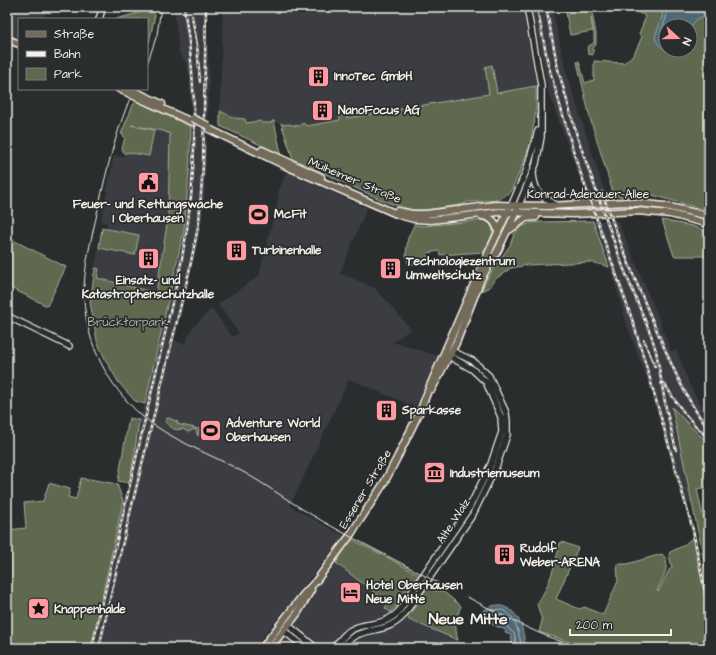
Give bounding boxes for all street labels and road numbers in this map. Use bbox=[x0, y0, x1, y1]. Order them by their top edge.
street label: Mülheimer Straße bbox=[306, 153, 404, 208]
street label: Konrad-Adenauer-Allee bbox=[527, 186, 650, 203]
street label: Essener Straße bbox=[335, 446, 396, 532]
street label: Alte Walz bbox=[432, 495, 474, 547]

